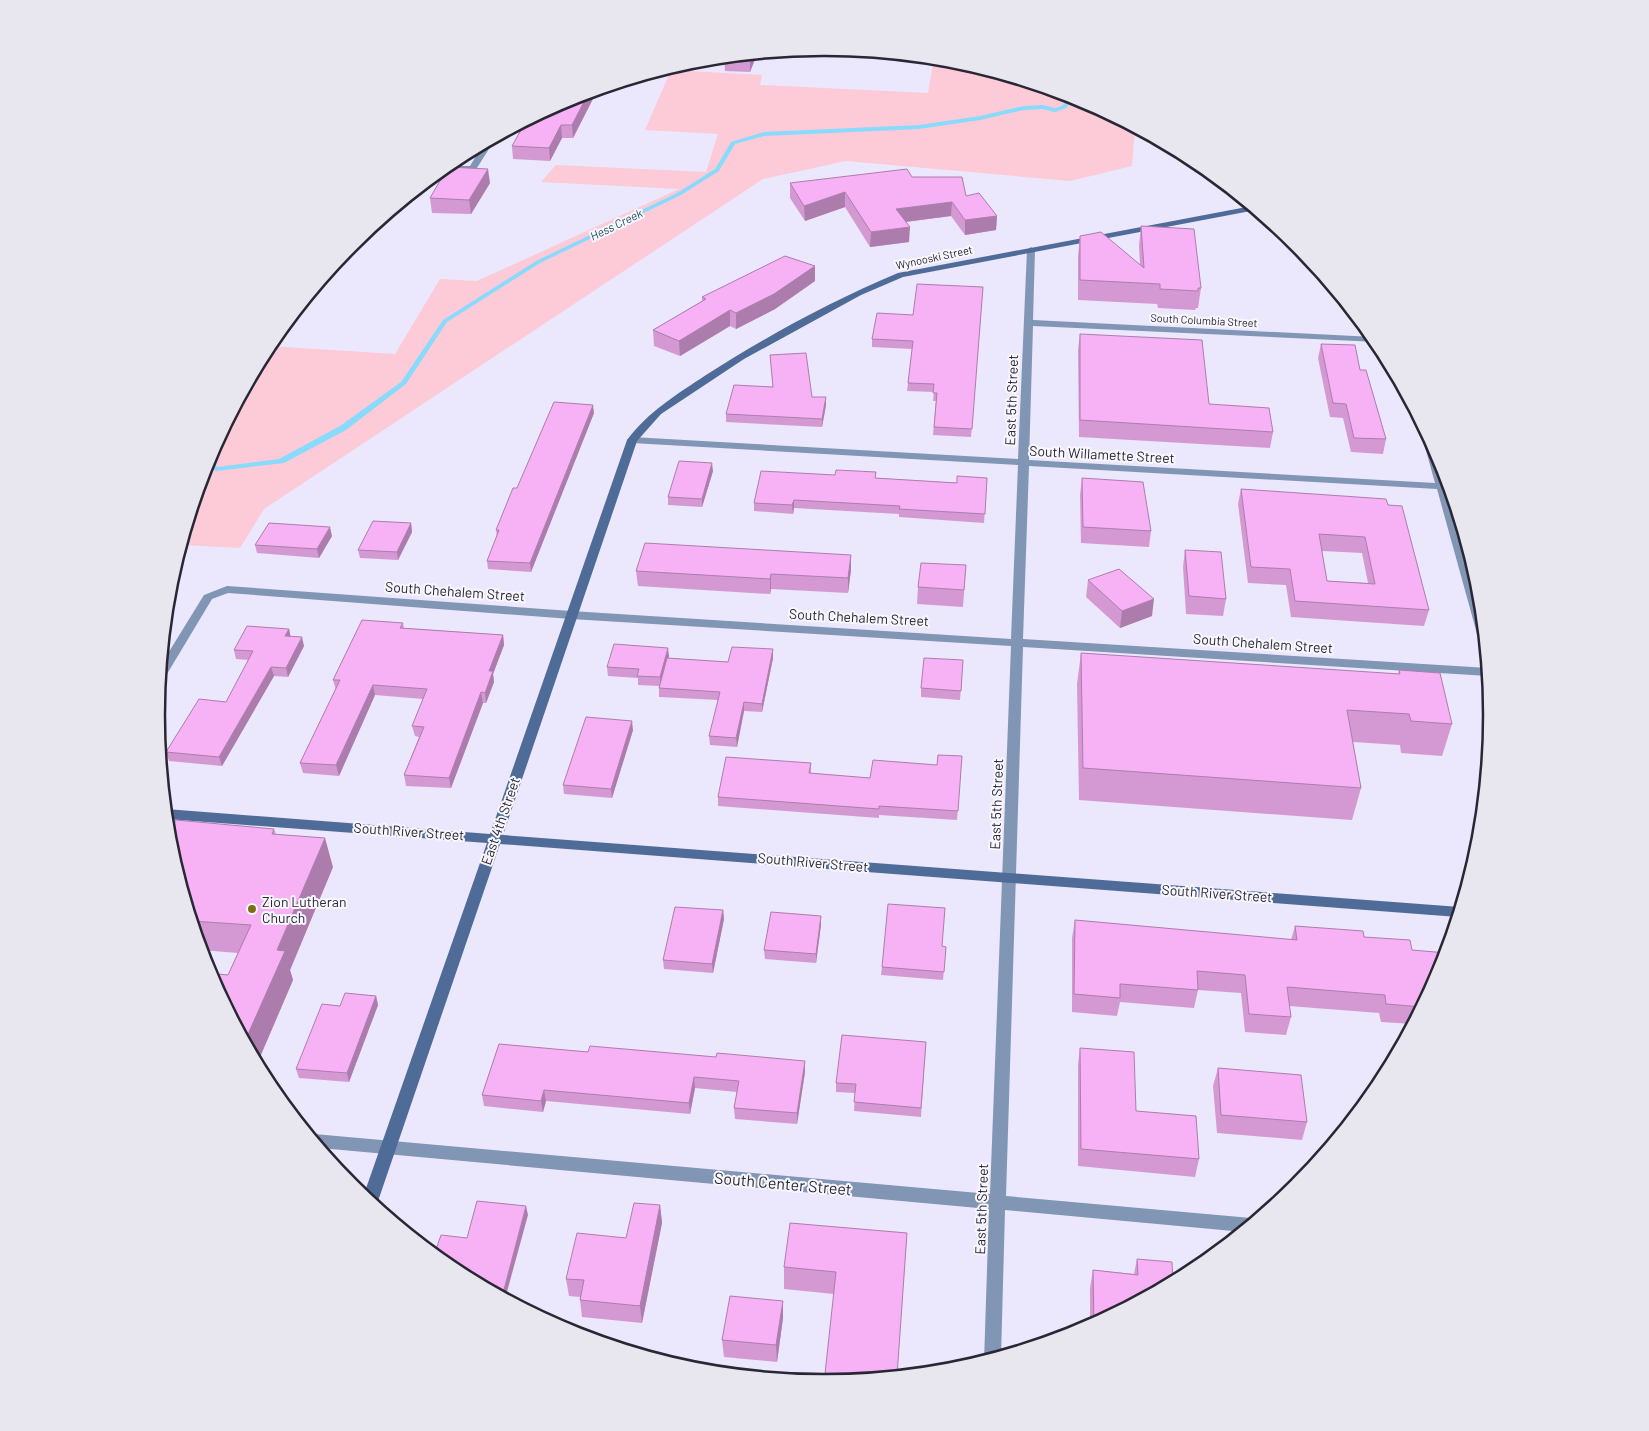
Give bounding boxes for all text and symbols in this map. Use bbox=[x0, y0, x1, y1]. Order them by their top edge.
water label: Hess Creek bbox=[588, 205, 645, 243]
street label: Wynooski Street bbox=[894, 243, 974, 271]
street label: South Columbia Street bbox=[1150, 311, 1258, 329]
street label: East 5th Street bbox=[1001, 354, 1021, 446]
street label: South Willamette Street bbox=[1029, 442, 1175, 466]
street label: South Chehalem Street bbox=[385, 578, 525, 604]
street label: South Chehalem Street bbox=[789, 605, 929, 629]
street label: South Chehalem Street bbox=[1193, 630, 1333, 656]
street label: East 5th Street bbox=[986, 758, 1006, 850]
street label: East 4th Street bbox=[477, 775, 523, 867]
street label: South River Street bbox=[353, 819, 465, 843]
street label: South River Street bbox=[757, 849, 869, 875]
street label: South River Street bbox=[1161, 881, 1273, 905]
place label: Zion Lutheran Church bbox=[262, 893, 346, 926]
marker: Zion Lutheran Church bbox=[246, 903, 258, 915]
street label: East 5th Street bbox=[971, 1163, 991, 1255]
street label: South Center Street bbox=[713, 1168, 853, 1198]

